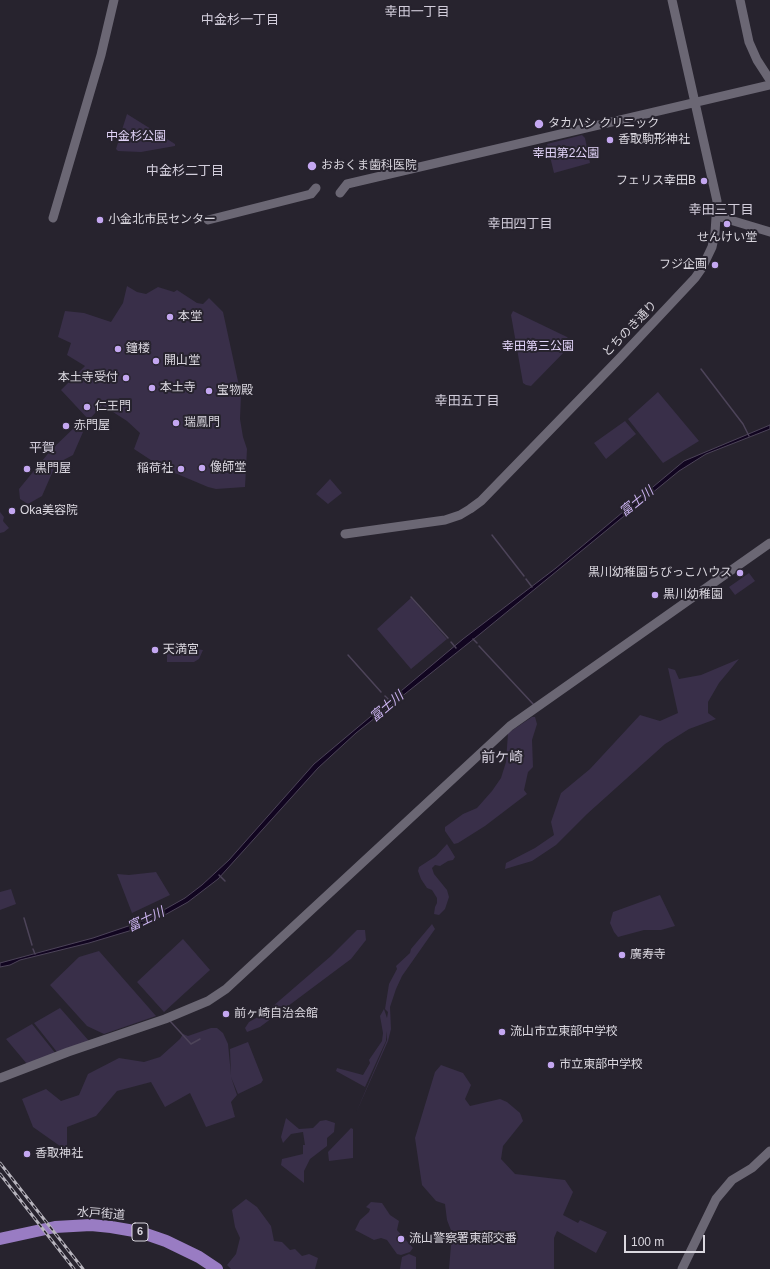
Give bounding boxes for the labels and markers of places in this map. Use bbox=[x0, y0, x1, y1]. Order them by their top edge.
place label: タカハシ クリニック bbox=[548, 117, 659, 131]
marker: タカハシ クリニック bbox=[533, 118, 545, 130]
place label: 香取駒形神社 bbox=[618, 133, 690, 147]
marker: 香取駒形神社 bbox=[605, 135, 615, 145]
place label: おおくま歯科医院 bbox=[321, 159, 417, 173]
marker: おおくま歯科医院 bbox=[306, 160, 318, 172]
place label: フェリス幸田B bbox=[616, 174, 696, 188]
marker: フェリス幸田B bbox=[699, 176, 709, 186]
place label: 小金北市民センター bbox=[108, 213, 216, 227]
marker: 小金北市民センター bbox=[95, 215, 105, 225]
marker: せんけい堂 bbox=[722, 219, 732, 229]
place label: せんけい堂 bbox=[697, 231, 757, 245]
place label: フジ企画 bbox=[659, 258, 707, 272]
marker: フジ企画 bbox=[710, 260, 720, 270]
place label: 本堂 bbox=[178, 310, 202, 324]
marker: 本堂 bbox=[165, 312, 175, 322]
place label: 鐘楼 bbox=[126, 342, 150, 356]
marker: 鐘楼 bbox=[113, 344, 123, 354]
place label: 開山堂 bbox=[164, 354, 200, 368]
marker: 開山堂 bbox=[151, 356, 161, 366]
place label: 本土寺受付 bbox=[58, 371, 118, 385]
marker: 本土寺受付 bbox=[121, 373, 131, 383]
place label: 本土寺 bbox=[160, 381, 196, 395]
marker: 本土寺 bbox=[147, 383, 157, 393]
place label: 宝物殿 bbox=[217, 384, 253, 398]
marker: 宝物殿 bbox=[204, 386, 214, 396]
place label: 仁王門 bbox=[95, 400, 131, 414]
marker: 仁王門 bbox=[82, 402, 92, 412]
place label: 瑞鳳門 bbox=[184, 416, 220, 430]
marker: 瑞鳳門 bbox=[171, 418, 181, 428]
place label: 赤門屋 bbox=[74, 419, 110, 433]
marker: 赤門屋 bbox=[61, 421, 71, 431]
place label: 像師堂 bbox=[210, 461, 246, 475]
place label: 黒門屋 bbox=[35, 462, 71, 476]
place label: 稲荷社 bbox=[137, 462, 173, 476]
marker: 像師堂 bbox=[197, 463, 207, 473]
marker: 黒門屋 bbox=[22, 464, 32, 474]
marker: 稲荷社 bbox=[176, 464, 186, 474]
place label: Oka美容院 bbox=[20, 504, 78, 518]
marker: Oka美容院 bbox=[7, 506, 17, 516]
place label: 黒川幼稚園ちびっこハウス bbox=[588, 566, 732, 580]
marker: 黒川幼稚園ちびっこハウス bbox=[735, 568, 745, 578]
place label: 黒川幼稚園 bbox=[663, 588, 723, 602]
marker: 黒川幼稚園 bbox=[650, 590, 660, 600]
place label: 天満宮 bbox=[163, 643, 199, 657]
marker: 天満宮 bbox=[150, 645, 160, 655]
place label: 廣寿寺 bbox=[630, 948, 666, 962]
marker: 廣寿寺 bbox=[617, 950, 627, 960]
place label: 前ヶ崎自治会館 bbox=[234, 1007, 318, 1021]
marker: 前ヶ崎自治会館 bbox=[221, 1009, 231, 1019]
place label: 流山市立東部中学校 bbox=[510, 1025, 618, 1039]
marker: 流山市立東部中学校 bbox=[497, 1027, 507, 1037]
place label: 市立東部中学校 bbox=[559, 1058, 643, 1072]
marker: 市立東部中学校 bbox=[546, 1060, 556, 1070]
place label: 香取神社 bbox=[35, 1147, 83, 1161]
marker: 香取神社 bbox=[22, 1149, 32, 1159]
place label: 流山警察署東部交番 bbox=[409, 1232, 517, 1246]
marker: 流山警察署東部交番 bbox=[396, 1234, 406, 1244]

